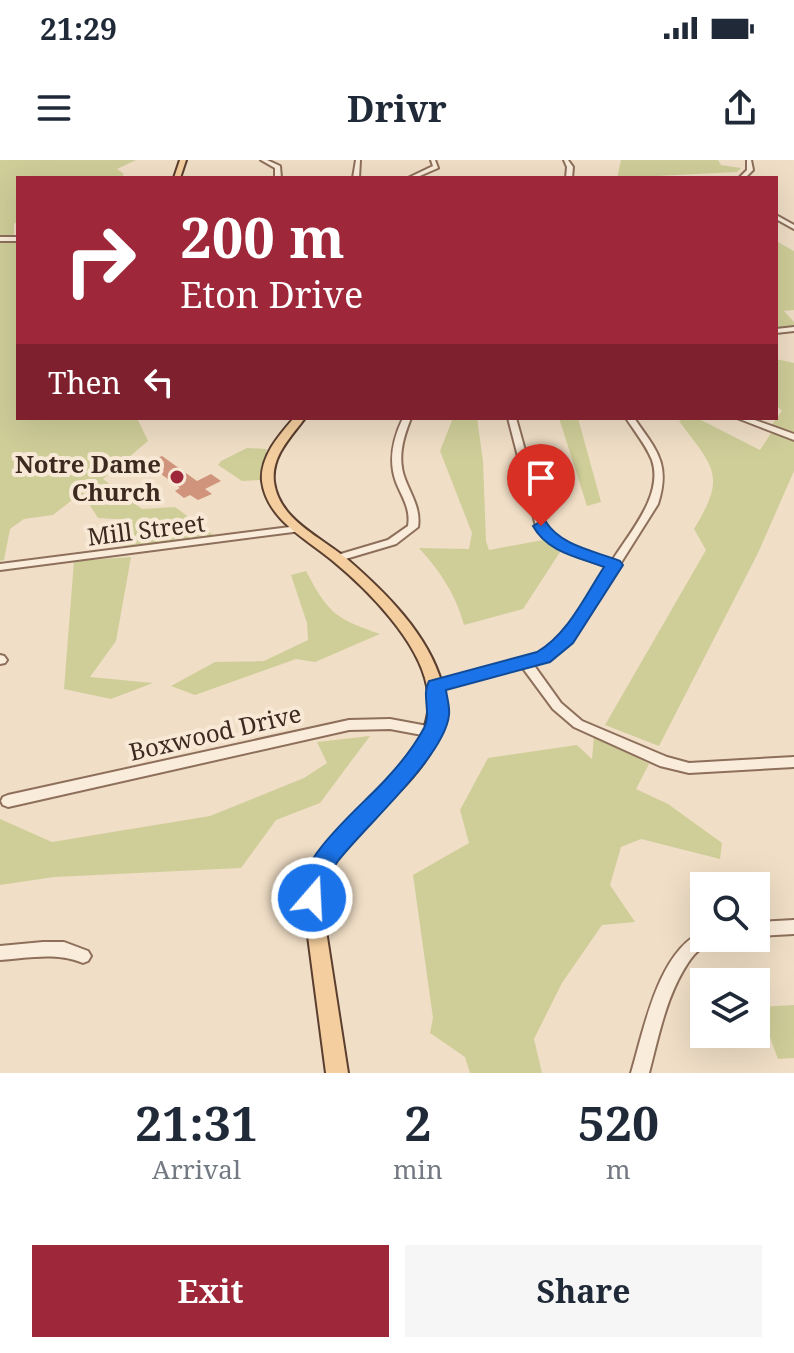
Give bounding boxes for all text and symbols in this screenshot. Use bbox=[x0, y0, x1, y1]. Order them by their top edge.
text: 21:29 bbox=[40, 8, 117, 49]
text: Drivr bbox=[347, 84, 447, 133]
icon: menu bbox=[32, 86, 76, 130]
icon: share bbox=[718, 86, 762, 130]
text: 200 m bbox=[180, 198, 345, 274]
icon: right bbox=[48, 208, 152, 312]
text: Eton Drive bbox=[180, 270, 363, 319]
icon: left bbox=[137, 360, 181, 404]
text: Then bbox=[48, 362, 121, 403]
pin bbox=[507, 444, 575, 526]
place label: Notre Dame Church bbox=[15, 447, 161, 508]
icon: arrive bbox=[519, 456, 563, 500]
marker: Notre Dame Church bbox=[168, 468, 186, 486]
street label: Mill Street bbox=[85, 505, 207, 553]
street label: Boxwood Drive bbox=[126, 696, 304, 768]
position arrow bbox=[270, 856, 354, 940]
map controls bbox=[690, 872, 770, 1048]
button: search bbox=[690, 872, 770, 952]
button: layers bbox=[690, 968, 770, 1048]
text: 21:31 bbox=[135, 1090, 258, 1155]
text: 2 bbox=[404, 1090, 431, 1155]
text: 520 bbox=[578, 1090, 659, 1155]
text: Arrival bbox=[152, 1151, 241, 1187]
text: min bbox=[393, 1151, 443, 1187]
text: m bbox=[606, 1151, 631, 1187]
button: Exit bbox=[32, 1245, 389, 1337]
button: Share bbox=[405, 1245, 762, 1337]

